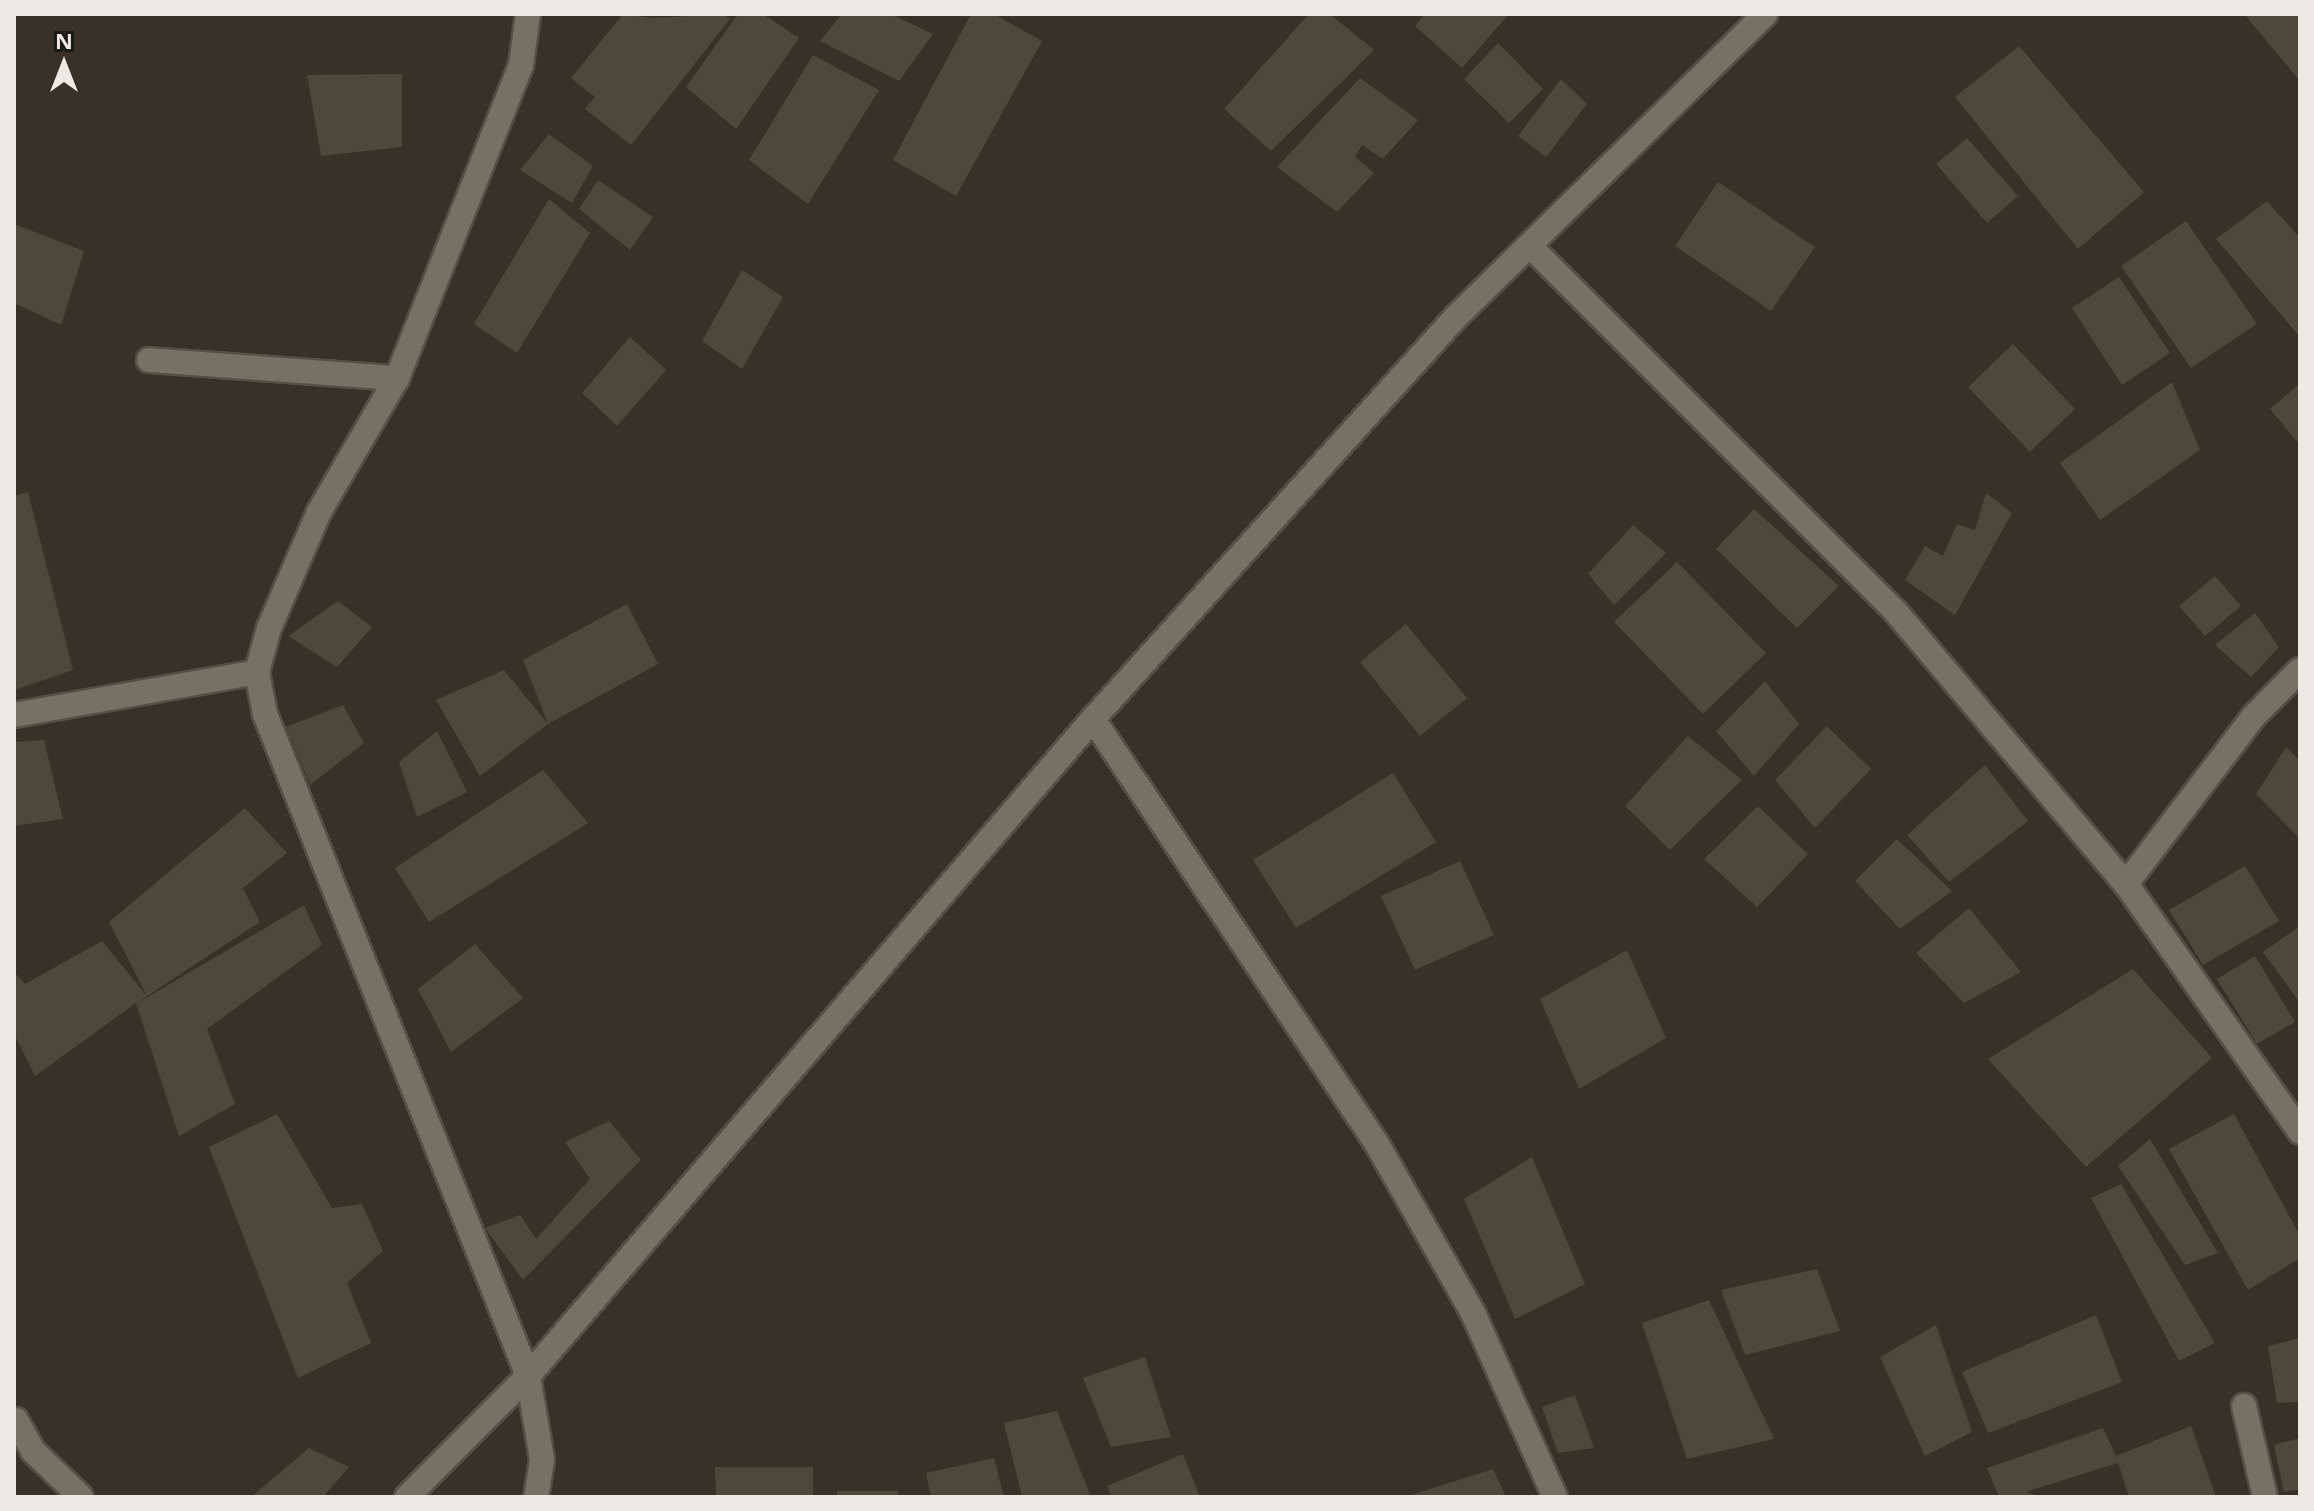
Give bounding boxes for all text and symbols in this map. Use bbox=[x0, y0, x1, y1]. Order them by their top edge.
north arrow bbox=[24, 24, 104, 104]
text: N bbox=[55, 25, 73, 55]

